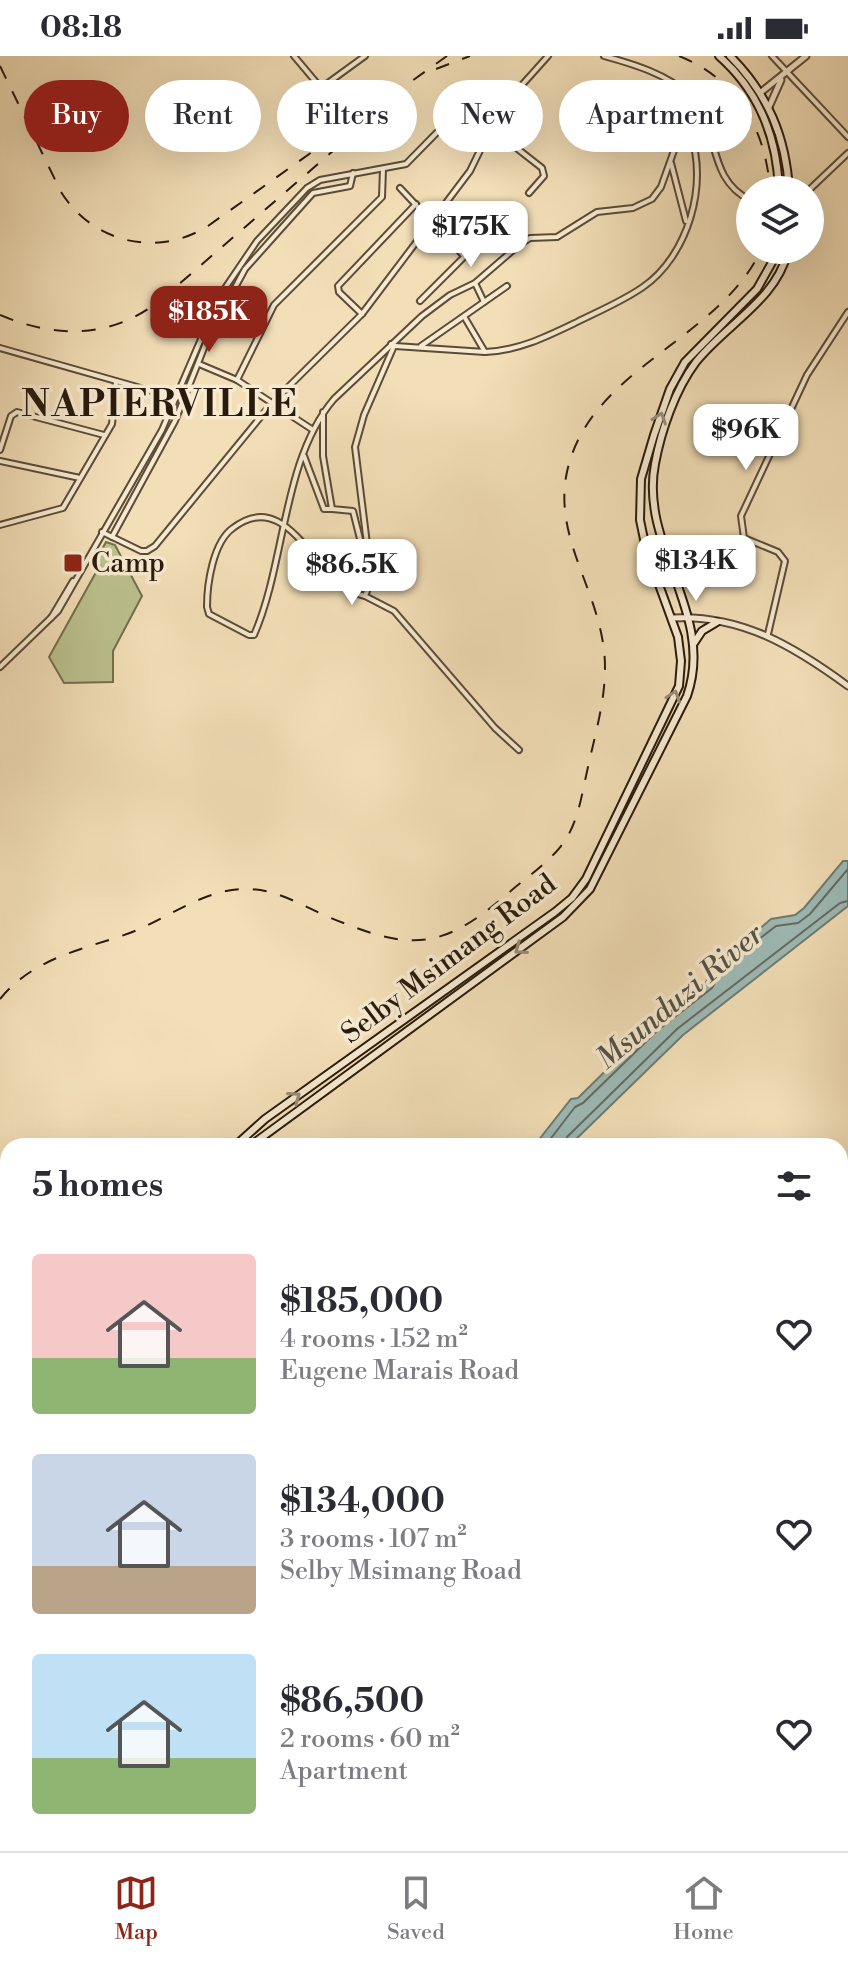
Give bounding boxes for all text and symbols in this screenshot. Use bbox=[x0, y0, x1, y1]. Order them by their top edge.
text: 08:18 bbox=[40, 9, 122, 47]
chip: Buy bbox=[24, 80, 129, 152]
chip: Rent bbox=[145, 80, 261, 152]
chip: Filters bbox=[277, 80, 417, 152]
chip: New bbox=[433, 80, 543, 152]
chip: Apartment bbox=[559, 80, 752, 152]
map controls bbox=[736, 176, 824, 264]
button: layers bbox=[736, 176, 824, 264]
pin: $175K bbox=[415, 201, 527, 269]
text: $175K bbox=[432, 211, 510, 243]
pin: $185K bbox=[153, 286, 265, 354]
text: $185K bbox=[168, 296, 250, 328]
district label: NAPIERVILLE bbox=[21, 383, 299, 428]
pin: $96K bbox=[699, 404, 793, 472]
one-way arrow bbox=[650, 412, 666, 426]
text: $96K bbox=[711, 414, 781, 446]
pin: $134K bbox=[640, 535, 752, 603]
pin: $86.5K bbox=[287, 539, 417, 607]
text: $134K bbox=[655, 545, 737, 577]
place label: Camp bbox=[91, 546, 165, 581]
text: $86.5K bbox=[306, 549, 398, 581]
marker: Camp bbox=[62, 552, 84, 574]
one-way arrow bbox=[665, 690, 681, 704]
street label: Selby Msimang Road bbox=[335, 867, 564, 1051]
water label: Msunduzi River bbox=[588, 915, 773, 1078]
one-way arrow bbox=[515, 939, 529, 954]
one-way arrow bbox=[287, 1092, 301, 1107]
icon: filters bbox=[772, 1164, 816, 1208]
text: 5 homes bbox=[32, 1165, 163, 1207]
text: $185,000 bbox=[280, 1281, 443, 1323]
icon: home bbox=[96, 1286, 192, 1382]
icon: heart bbox=[772, 1312, 816, 1356]
text: 4 rooms · 152 m² bbox=[280, 1323, 468, 1355]
text: Eugene Marais Road bbox=[280, 1355, 519, 1387]
text: $134,000 bbox=[280, 1481, 445, 1523]
icon: home bbox=[96, 1486, 192, 1582]
icon: heart bbox=[772, 1512, 816, 1556]
text: 3 rooms · 107 m² bbox=[280, 1523, 467, 1555]
text: Selby Msimang Road bbox=[280, 1555, 522, 1587]
text: $86,500 bbox=[280, 1681, 424, 1723]
icon: home bbox=[96, 1686, 192, 1782]
icon: heart bbox=[772, 1712, 816, 1756]
text: 2 rooms · 60 m² bbox=[280, 1723, 460, 1755]
text: Apartment bbox=[280, 1755, 408, 1787]
tab: Map bbox=[114, 1871, 158, 1946]
tab: Saved bbox=[387, 1871, 445, 1946]
tab: Home bbox=[673, 1871, 734, 1946]

